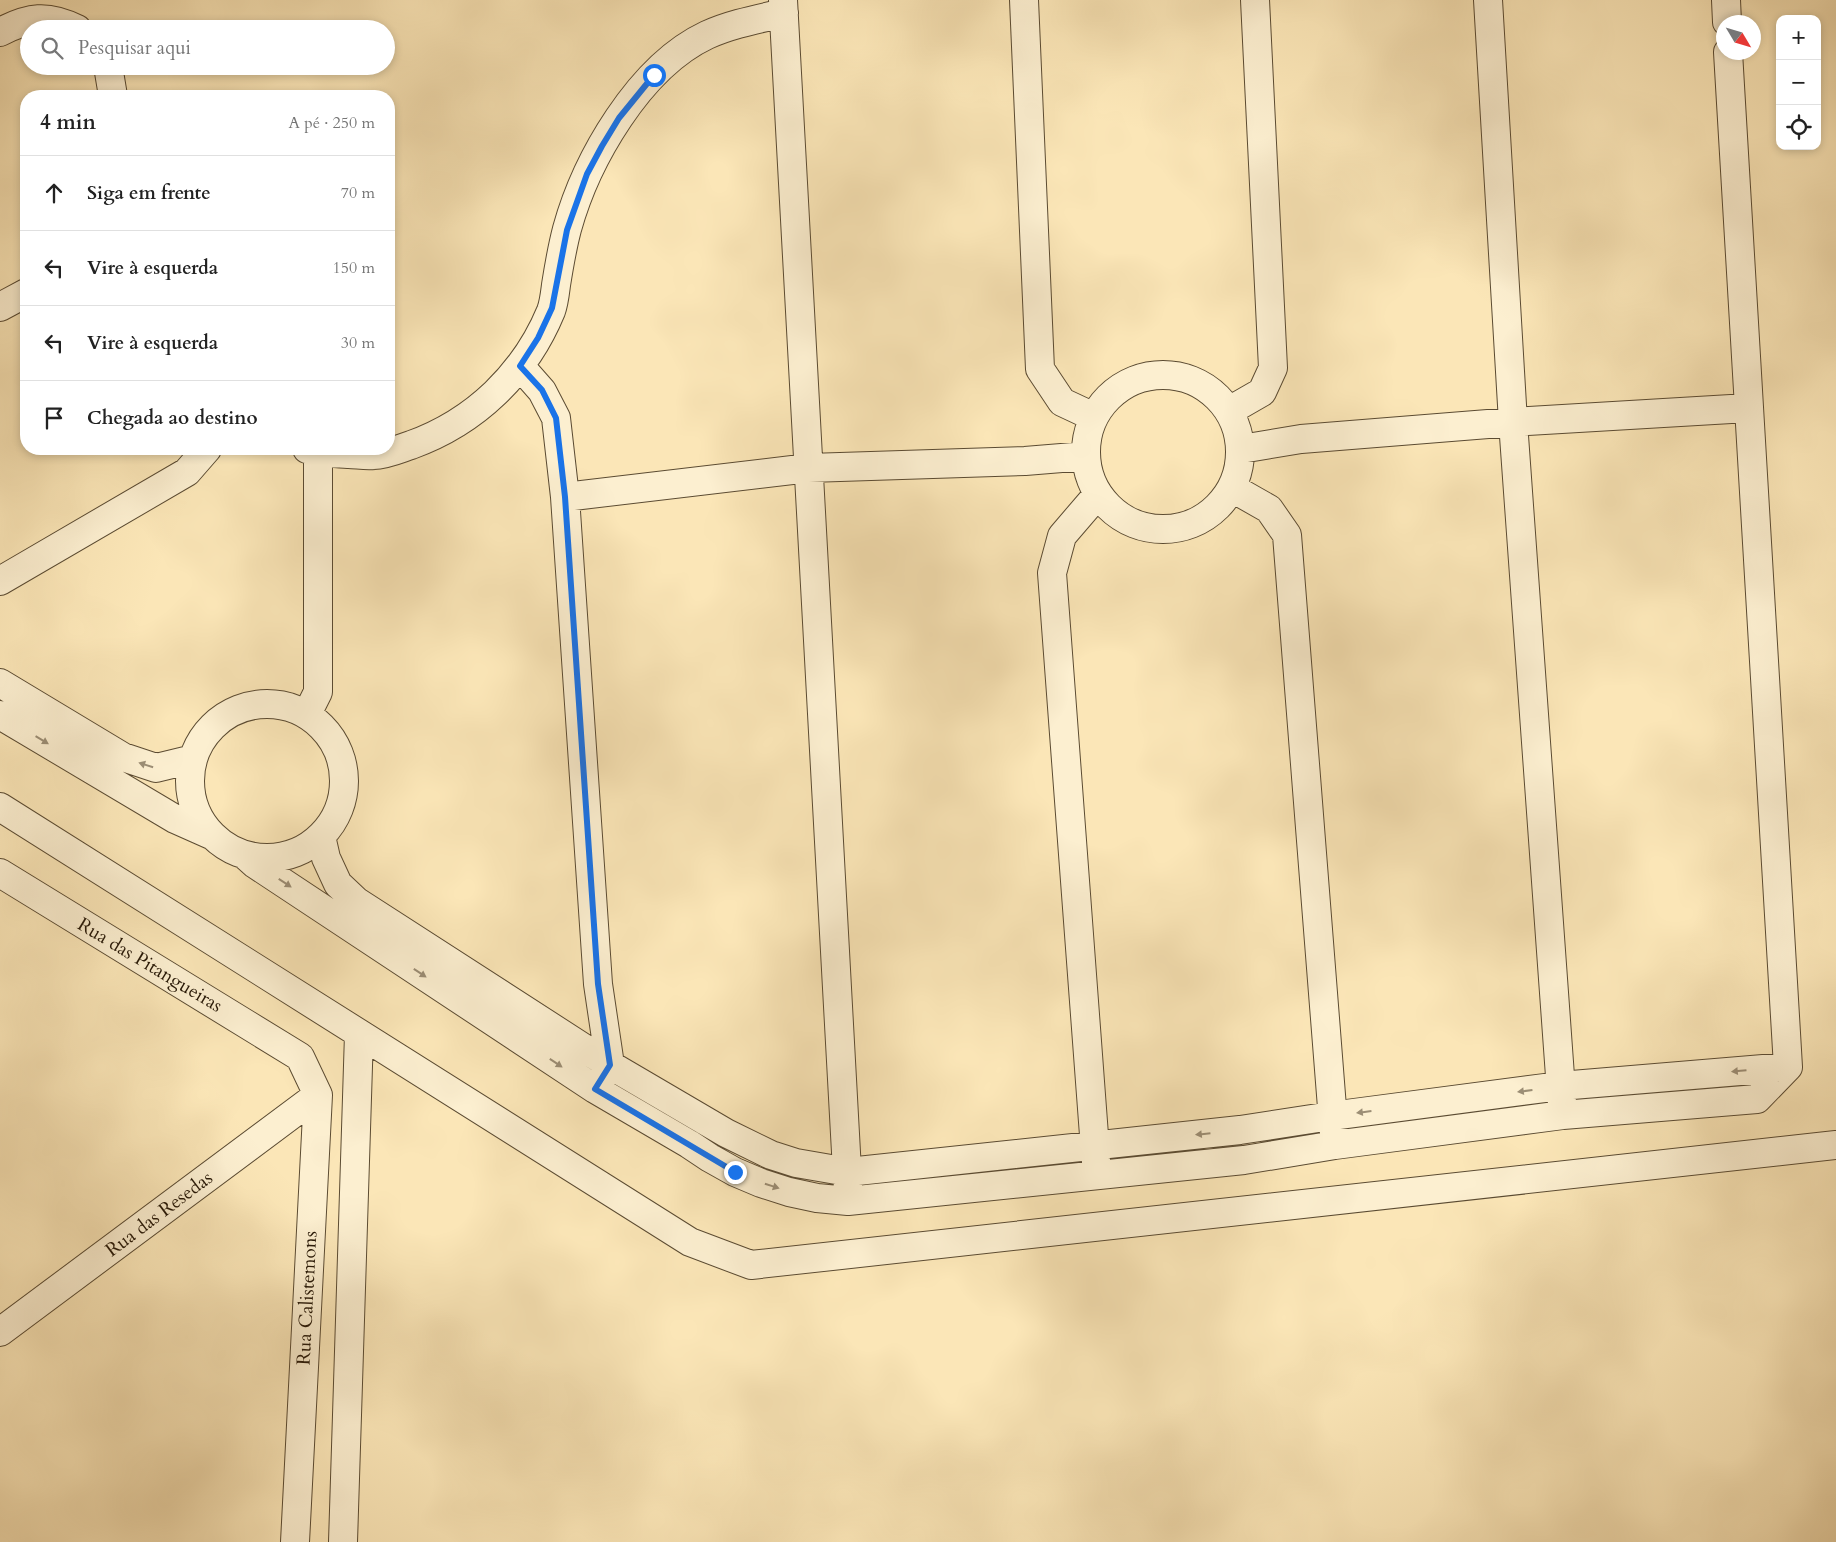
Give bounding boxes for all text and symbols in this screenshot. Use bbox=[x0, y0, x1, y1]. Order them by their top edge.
north arrow bbox=[1716, 15, 1761, 60]
map controls bbox=[1776, 15, 1821, 150]
button: + bbox=[1776, 15, 1821, 60]
search box bbox=[20, 20, 395, 75]
icon: search bbox=[38, 34, 66, 62]
text: Pesquisar aqui bbox=[78, 35, 191, 61]
button: − bbox=[1776, 60, 1821, 105]
route start bbox=[643, 64, 666, 87]
button: locate bbox=[1776, 105, 1821, 150]
text: 4 min bbox=[40, 108, 96, 137]
text: A pé · 250 m bbox=[288, 112, 375, 134]
icon: ahead bbox=[40, 179, 68, 207]
text: Siga em frente bbox=[87, 180, 211, 206]
text: 70 m bbox=[341, 182, 375, 204]
icon: left bbox=[40, 254, 68, 282]
text: Vire à esquerda bbox=[87, 255, 218, 281]
text: 150 m bbox=[333, 257, 375, 279]
icon: left bbox=[40, 329, 68, 357]
text: Vire à esquerda bbox=[87, 330, 218, 356]
text: 30 m bbox=[341, 332, 375, 354]
icon: arrive bbox=[40, 404, 68, 432]
text: Chegada ao destino bbox=[87, 405, 258, 431]
one-way arrow bbox=[35, 735, 48, 744]
one-way arrow bbox=[138, 761, 153, 769]
one-way arrow bbox=[278, 879, 292, 888]
street label: Rua das Pitangueiras bbox=[73, 911, 227, 1019]
one-way arrow bbox=[414, 968, 427, 978]
one-way arrow bbox=[549, 1058, 562, 1068]
one-way arrow bbox=[1731, 1068, 1747, 1076]
one-way arrow bbox=[1517, 1087, 1533, 1095]
one-way arrow bbox=[1356, 1108, 1372, 1116]
one-way arrow bbox=[1195, 1130, 1211, 1138]
route end bbox=[724, 1161, 747, 1184]
street label: Rua das Resedas bbox=[100, 1165, 218, 1263]
one-way arrow bbox=[765, 1183, 780, 1191]
street label: Rua Calistemons bbox=[291, 1230, 323, 1366]

